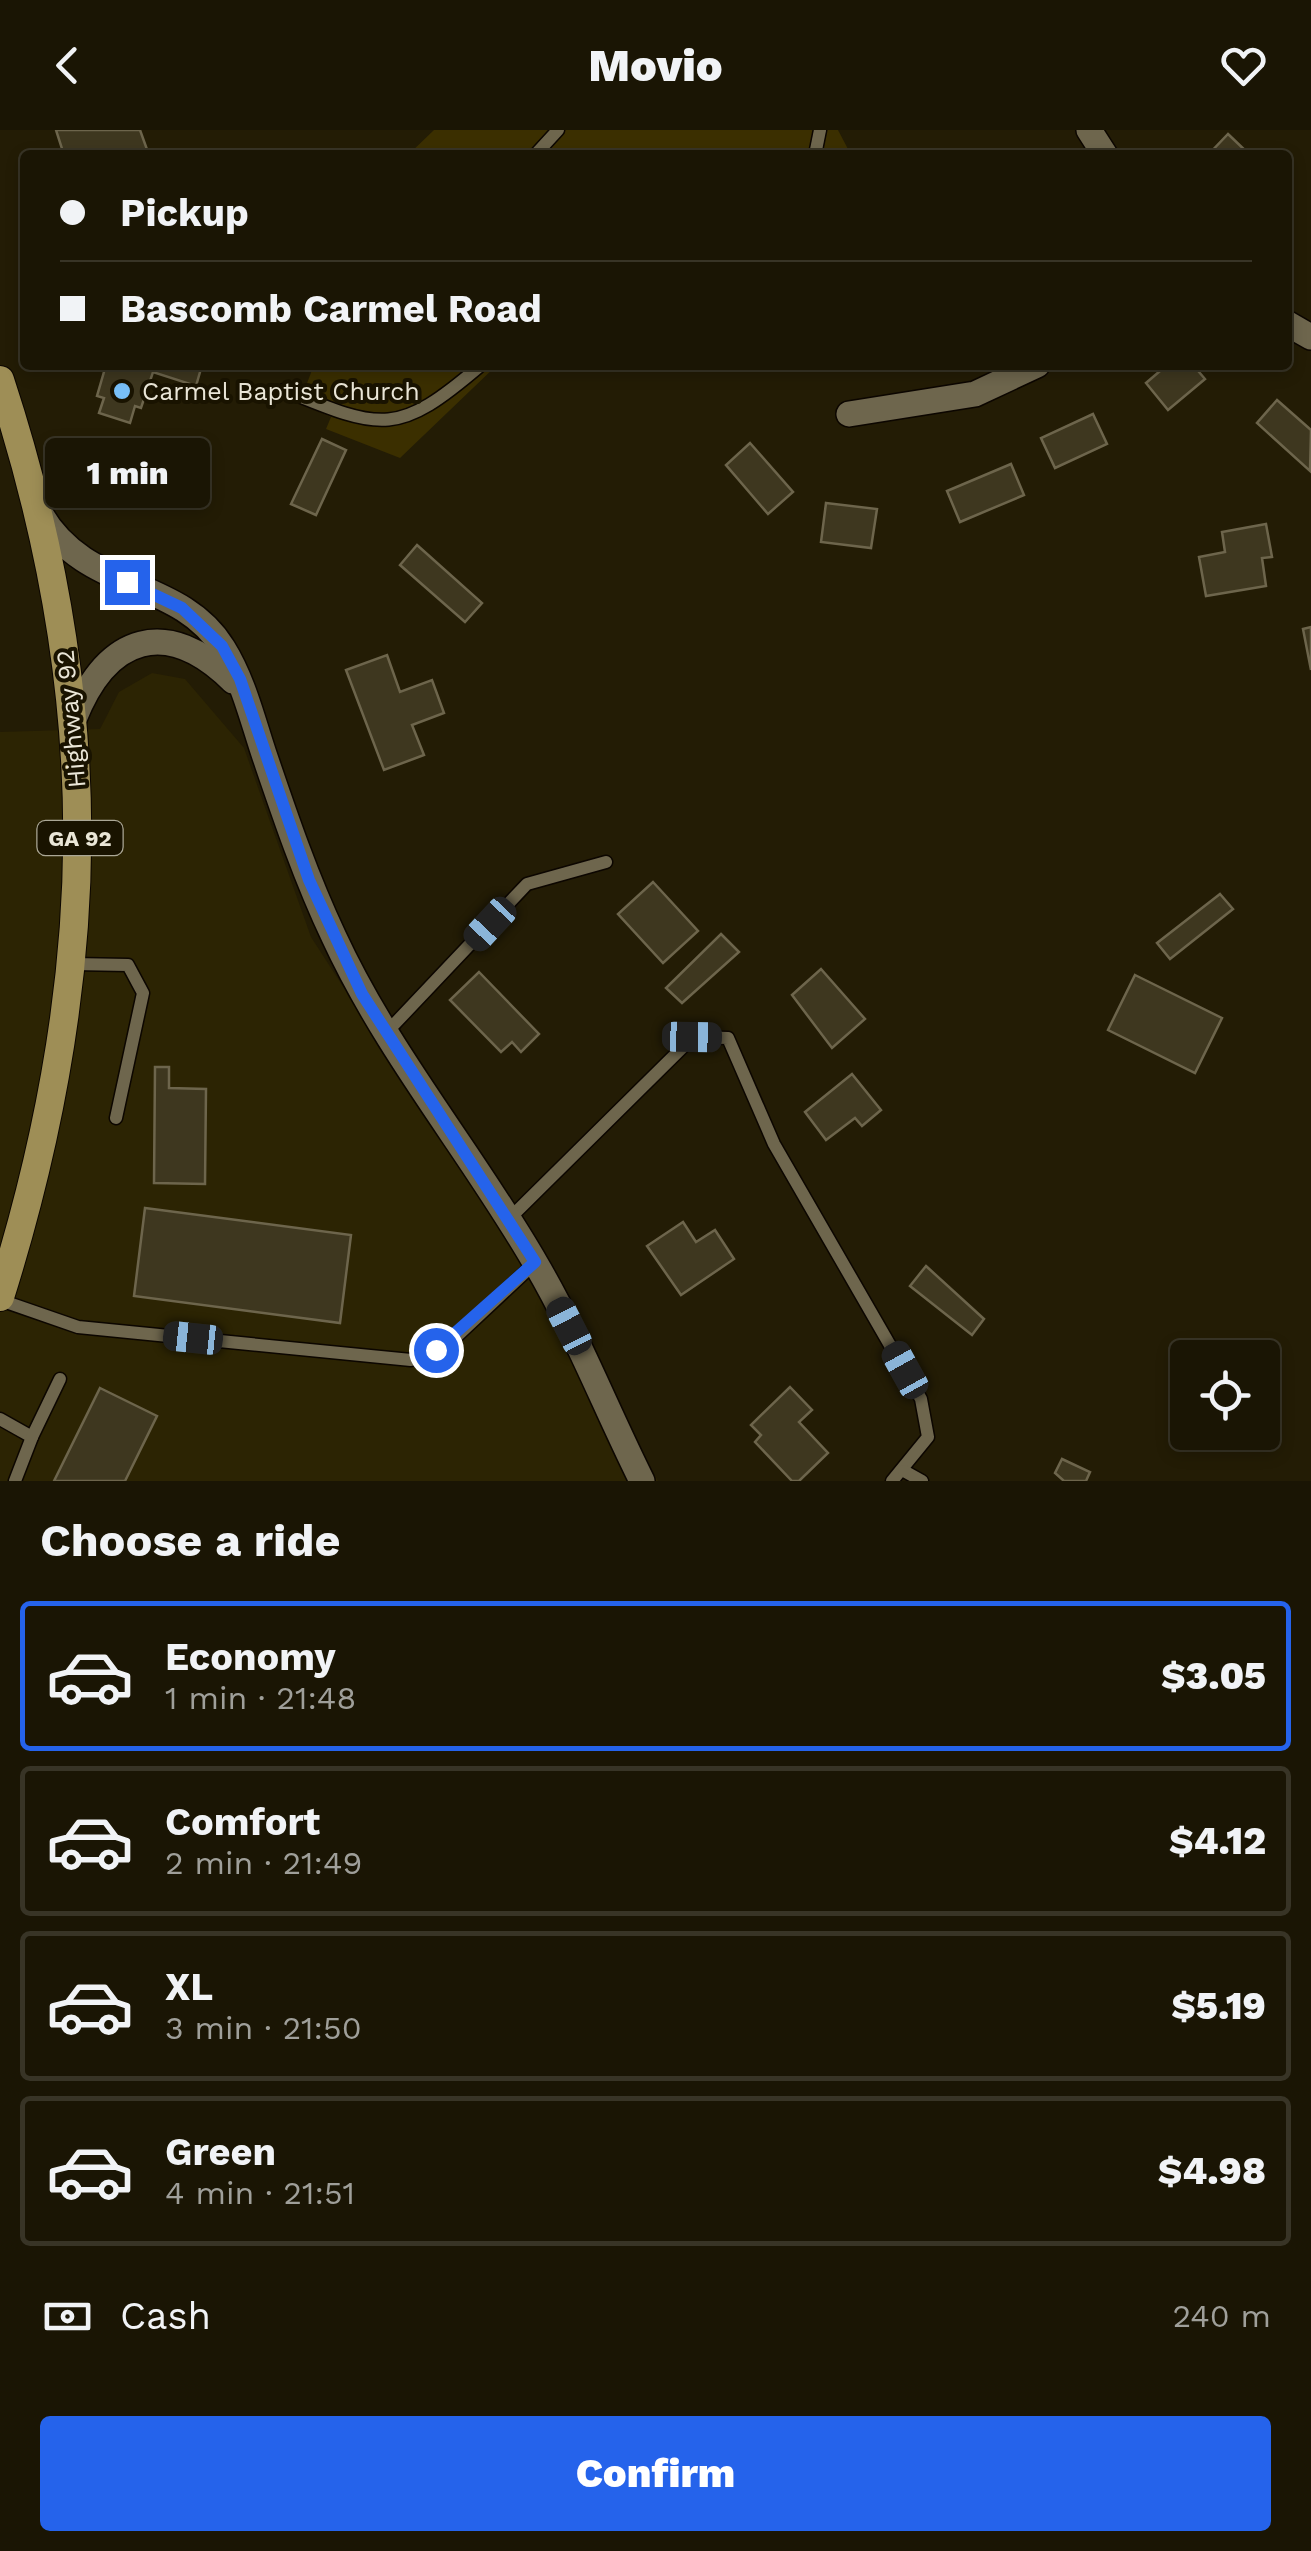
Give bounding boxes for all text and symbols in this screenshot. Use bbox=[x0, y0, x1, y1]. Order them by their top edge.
icon: back bbox=[40, 38, 95, 93]
icon: heart bbox=[1216, 38, 1271, 93]
text: Movio bbox=[588, 39, 723, 92]
text: Pickup bbox=[120, 191, 249, 235]
text: Bascomb Carmel Road bbox=[120, 287, 542, 331]
place label: Carmel Baptist Church bbox=[142, 377, 420, 406]
marker: Carmel Baptist Church bbox=[111, 380, 133, 402]
callout: 1 min bbox=[44, 437, 210, 507]
text: 1 min bbox=[86, 454, 169, 492]
route end bbox=[105, 560, 150, 605]
street label: Highway 92 bbox=[51, 649, 91, 789]
road number: GA 92 bbox=[38, 821, 122, 855]
car bbox=[459, 892, 521, 956]
car bbox=[662, 1021, 722, 1053]
car bbox=[542, 1292, 596, 1360]
car bbox=[162, 1320, 224, 1356]
route start bbox=[414, 1328, 459, 1373]
car bbox=[877, 1336, 933, 1404]
map controls bbox=[1170, 1340, 1280, 1450]
button: locate bbox=[1170, 1340, 1280, 1450]
text: Choose a ride bbox=[40, 1514, 340, 1567]
icon: car bbox=[45, 1631, 135, 1721]
text: Economy bbox=[165, 1635, 336, 1679]
text: $3.05 bbox=[1161, 1654, 1266, 1698]
text: 1 min · 21:48 bbox=[165, 1679, 356, 1717]
icon: car bbox=[45, 1796, 135, 1886]
text: Comfort bbox=[165, 1800, 320, 1844]
text: $4.12 bbox=[1169, 1819, 1266, 1863]
text: 2 min · 21:49 bbox=[165, 1844, 362, 1882]
icon: car bbox=[45, 1961, 135, 2051]
text: XL bbox=[165, 1965, 213, 2009]
text: $5.19 bbox=[1171, 1984, 1266, 2028]
text: 3 min · 21:50 bbox=[165, 2009, 362, 2047]
icon: car bbox=[45, 2126, 135, 2216]
text: Green bbox=[165, 2130, 276, 2174]
text: $4.98 bbox=[1158, 2149, 1266, 2193]
text: 4 min · 21:51 bbox=[165, 2174, 355, 2212]
icon: cash bbox=[40, 2289, 95, 2344]
text: Cash bbox=[120, 2294, 211, 2338]
text: 240 m bbox=[1172, 2297, 1271, 2335]
button: Confirm bbox=[40, 2416, 1271, 2531]

